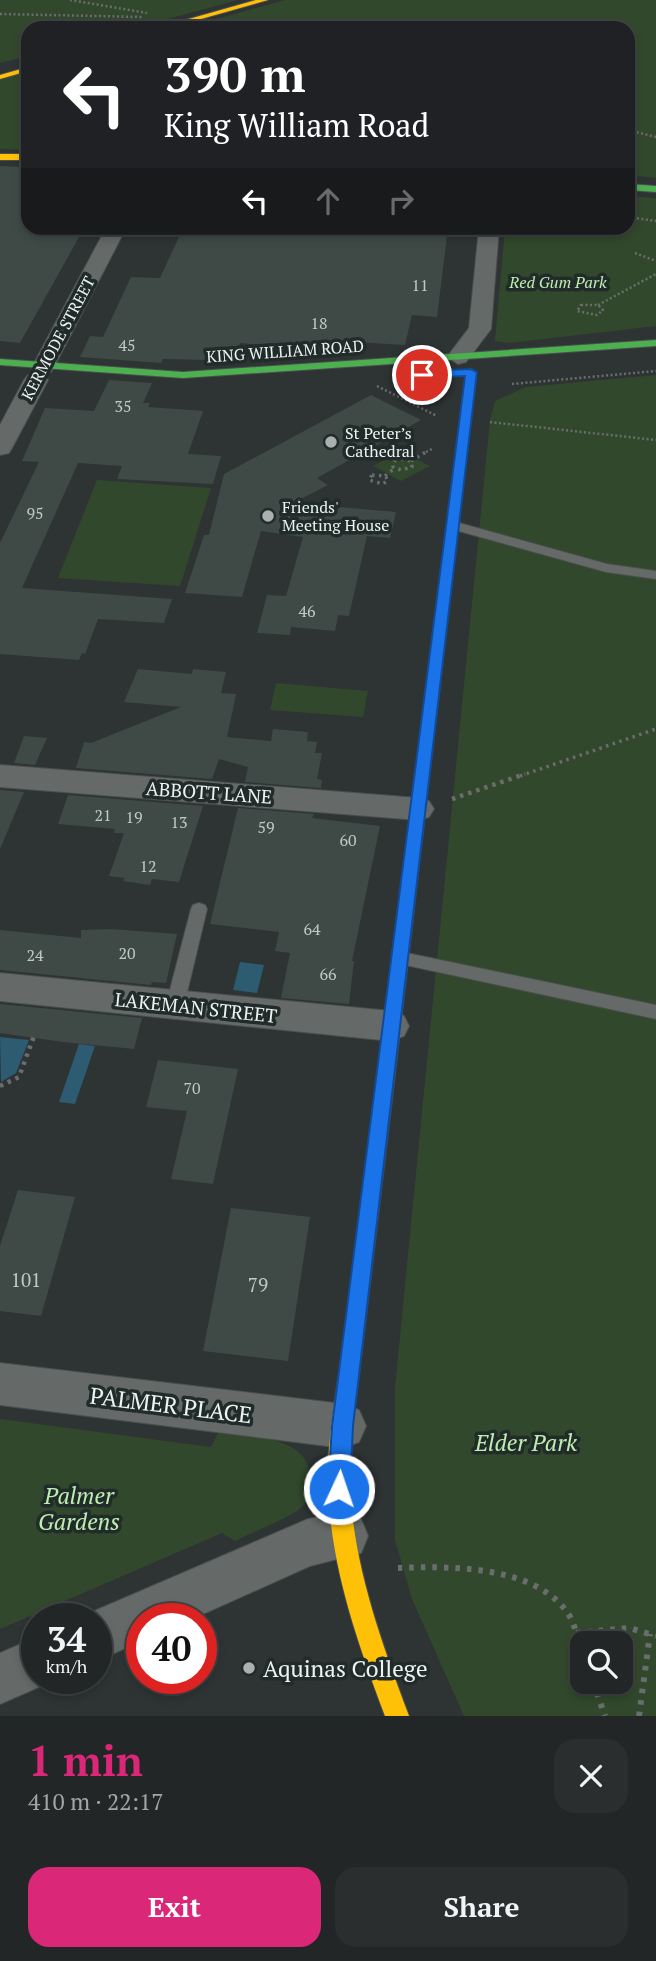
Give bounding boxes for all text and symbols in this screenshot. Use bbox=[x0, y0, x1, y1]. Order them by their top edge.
text: 390 m bbox=[164, 41, 306, 106]
icon: left bbox=[49, 49, 140, 140]
text: King William Road bbox=[164, 104, 429, 146]
icon: left bbox=[236, 182, 274, 220]
icon: ahead bbox=[309, 182, 347, 220]
icon: right bbox=[382, 182, 420, 220]
park label: Red Gum Park bbox=[508, 271, 607, 293]
street label: KERMODE STREET bbox=[16, 272, 100, 404]
house number: 11 bbox=[411, 274, 429, 296]
house number: 18 bbox=[310, 312, 328, 334]
house number: 45 bbox=[118, 334, 136, 356]
street label: KING WILLIAM ROAD bbox=[205, 335, 365, 367]
pin bbox=[392, 345, 452, 405]
icon: arrive bbox=[403, 356, 441, 394]
house number: 35 bbox=[114, 395, 132, 417]
place label: St Peter’s Cathedral bbox=[345, 422, 415, 462]
marker: St Peter’s Cathedral bbox=[323, 434, 339, 450]
place label: Friends' Meeting House bbox=[282, 496, 389, 536]
house number: 95 bbox=[26, 502, 44, 524]
marker: Friends' Meeting House bbox=[260, 508, 276, 524]
house number: 46 bbox=[298, 600, 316, 622]
street label: ABBOTT LANE bbox=[145, 775, 273, 809]
house number: 21 bbox=[94, 804, 112, 826]
house number: 19 bbox=[125, 806, 143, 828]
house number: 13 bbox=[170, 811, 188, 833]
house number: 59 bbox=[257, 816, 275, 838]
house number: 60 bbox=[339, 829, 357, 851]
house number: 12 bbox=[139, 855, 157, 877]
house number: 64 bbox=[303, 918, 321, 940]
house number: 20 bbox=[118, 942, 136, 964]
house number: 24 bbox=[26, 944, 44, 966]
house number: 66 bbox=[319, 963, 337, 985]
street label: LAKEMAN STREET bbox=[114, 986, 278, 1028]
house number: 70 bbox=[183, 1077, 201, 1099]
house number: 101 bbox=[11, 1267, 41, 1292]
house number: 79 bbox=[248, 1272, 268, 1297]
street label: PALMER PLACE bbox=[88, 1380, 254, 1430]
park label: Elder Park bbox=[474, 1427, 578, 1458]
position arrow bbox=[302, 1452, 376, 1526]
park label: Palmer Gardens bbox=[38, 1480, 120, 1537]
speed limit sign: 40 bbox=[126, 1603, 217, 1694]
text: 34 bbox=[47, 1616, 86, 1662]
map controls bbox=[570, 1631, 633, 1694]
button: search bbox=[570, 1631, 633, 1694]
place label: Aquinas College bbox=[263, 1653, 428, 1684]
text: km/h bbox=[46, 1654, 87, 1678]
marker: Aquinas College bbox=[241, 1660, 257, 1676]
text: 1 min bbox=[28, 1732, 143, 1788]
button: close bbox=[554, 1739, 628, 1813]
text: 410 m · 22:17 bbox=[28, 1786, 163, 1817]
button: Exit bbox=[28, 1867, 321, 1947]
button: Share bbox=[335, 1867, 628, 1947]

